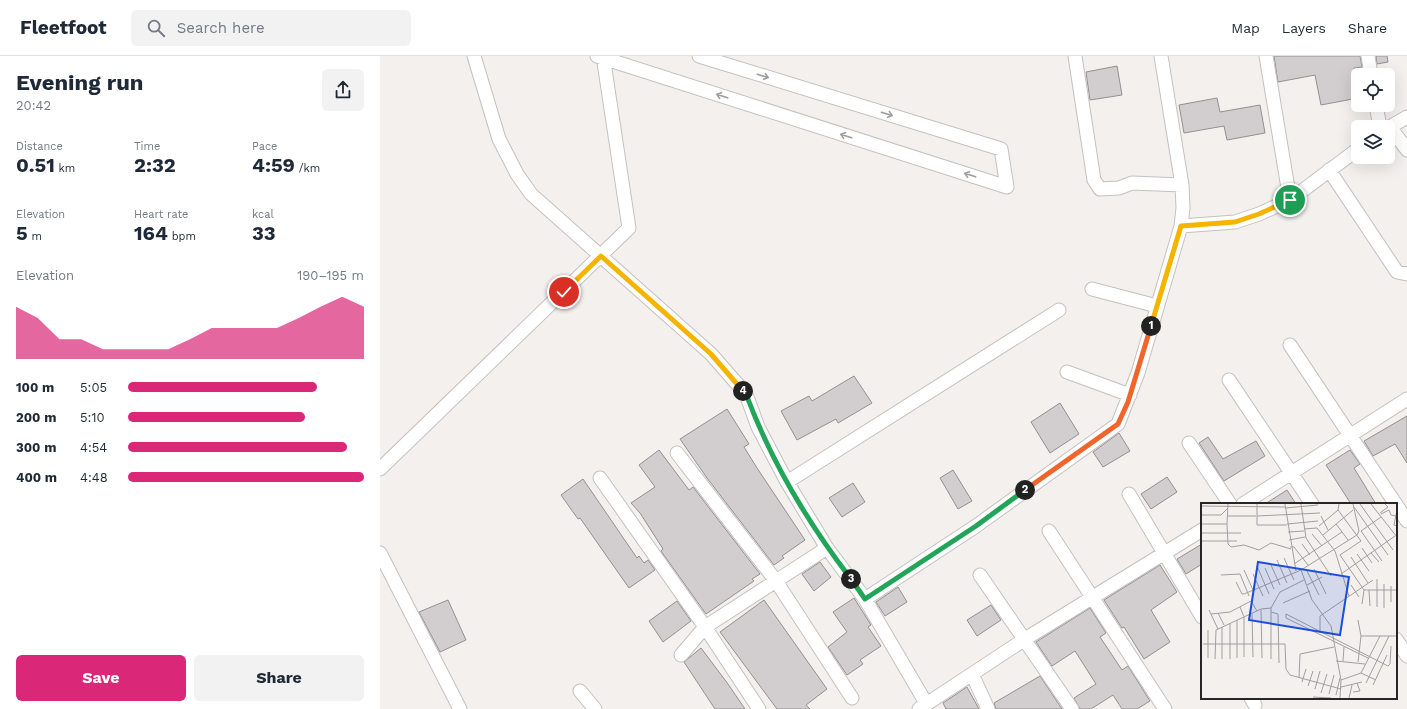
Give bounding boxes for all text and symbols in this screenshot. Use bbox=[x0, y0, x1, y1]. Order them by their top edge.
search box bbox=[131, 10, 411, 46]
text: Fleetfoot bbox=[20, 16, 107, 39]
icon: search bbox=[145, 17, 167, 39]
text: Search here bbox=[177, 19, 265, 37]
text: Map bbox=[1231, 20, 1260, 36]
text: Layers bbox=[1282, 20, 1326, 36]
text: Share bbox=[1348, 20, 1387, 36]
map controls bbox=[1351, 68, 1395, 164]
button: locate bbox=[1351, 68, 1395, 112]
button: share bbox=[322, 69, 364, 111]
text: Evening run bbox=[16, 70, 144, 95]
one-way arrow bbox=[756, 73, 769, 80]
one-way arrow bbox=[715, 92, 728, 99]
text: 20:42 bbox=[16, 98, 51, 113]
one-way arrow bbox=[881, 111, 894, 118]
button: layers bbox=[1351, 120, 1395, 164]
one-way arrow bbox=[840, 131, 852, 139]
text: Distance bbox=[16, 140, 63, 153]
text: Time bbox=[134, 140, 160, 153]
text: Pace bbox=[252, 140, 277, 153]
text: 0.51 bbox=[16, 153, 55, 177]
text: 2:32 bbox=[134, 153, 176, 177]
text: 4:59 bbox=[252, 153, 295, 177]
text: km bbox=[55, 162, 75, 175]
text: /km bbox=[295, 162, 320, 175]
one-way arrow bbox=[963, 171, 976, 178]
pin bbox=[1273, 183, 1307, 217]
icon: arrive bbox=[1279, 189, 1301, 211]
text: Elevation bbox=[16, 208, 65, 221]
text: Heart rate bbox=[134, 208, 188, 221]
text: kcal bbox=[252, 208, 274, 221]
text: 5 bbox=[16, 221, 28, 245]
text: 164 bbox=[134, 221, 168, 245]
text: 33 bbox=[252, 221, 276, 245]
text: m bbox=[28, 230, 42, 243]
text: bpm bbox=[168, 230, 196, 243]
text: Elevation bbox=[16, 268, 74, 283]
text: 190–195 m bbox=[297, 268, 364, 283]
pin bbox=[547, 275, 581, 309]
icon: check bbox=[553, 281, 575, 303]
pin: 1 bbox=[1141, 316, 1161, 336]
text: 1 bbox=[1149, 319, 1153, 332]
text: 100 m bbox=[16, 380, 54, 395]
text: 5:05 bbox=[80, 380, 107, 395]
pin: 4 bbox=[733, 381, 753, 401]
text: 4 bbox=[739, 384, 747, 397]
text: 200 m bbox=[16, 410, 56, 425]
text: 5:10 bbox=[80, 410, 105, 425]
text: 300 m bbox=[16, 440, 56, 455]
text: 4:54 bbox=[80, 440, 107, 455]
text: 400 m bbox=[16, 470, 57, 485]
text: 4:48 bbox=[80, 470, 108, 485]
pin: 2 bbox=[1015, 480, 1035, 500]
text: 2 bbox=[1022, 483, 1028, 496]
inset map bbox=[1201, 503, 1397, 699]
pin: 3 bbox=[841, 569, 861, 589]
text: 3 bbox=[848, 572, 854, 585]
button: Save bbox=[16, 655, 186, 701]
button: Share bbox=[194, 655, 364, 701]

